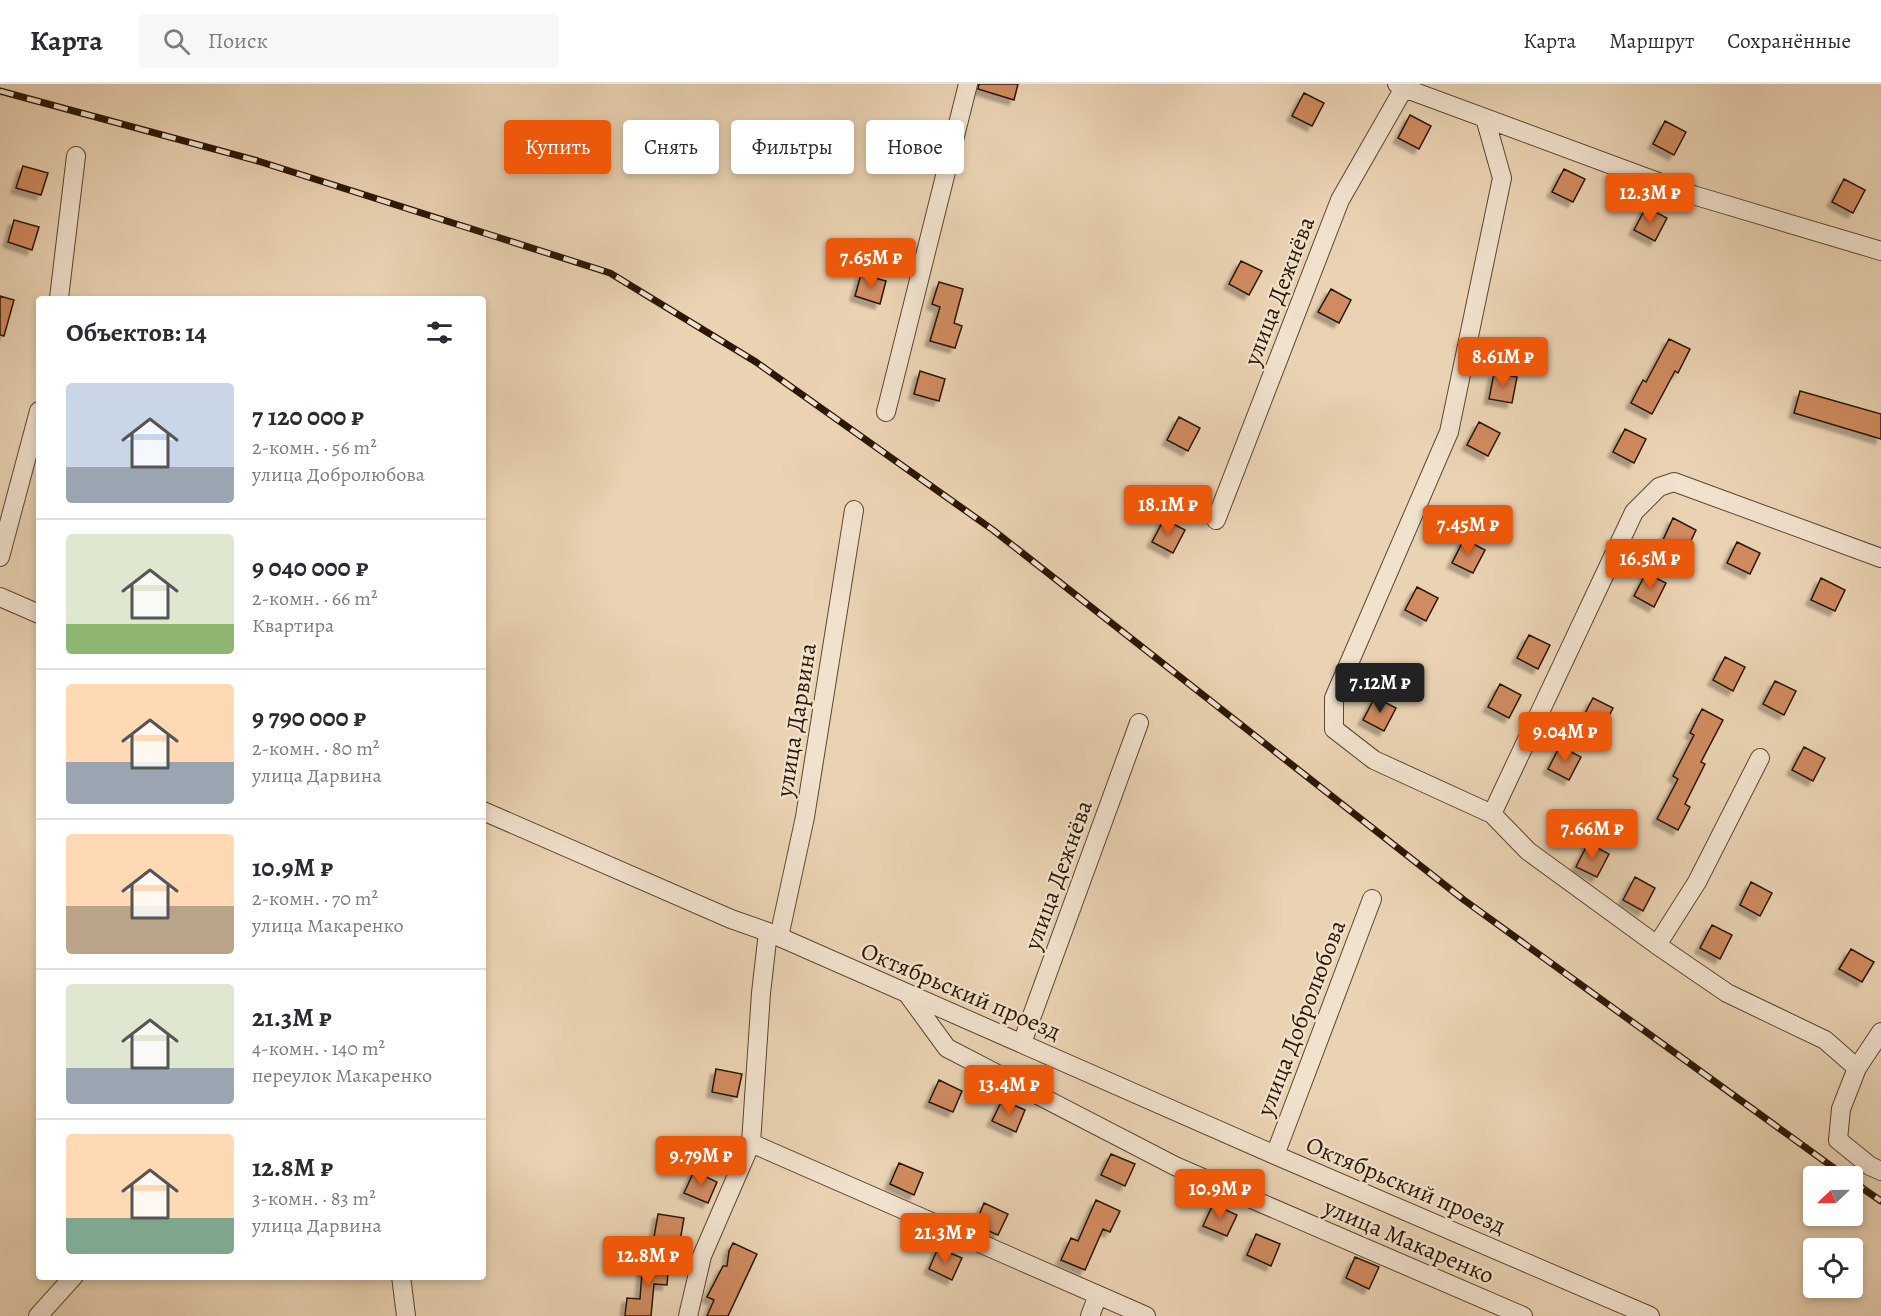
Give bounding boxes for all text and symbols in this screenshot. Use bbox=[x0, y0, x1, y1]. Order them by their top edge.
search box bbox=[139, 14, 559, 68]
text: Карта bbox=[30, 22, 103, 60]
icon: search bbox=[160, 25, 193, 58]
text: Поиск bbox=[208, 26, 268, 56]
text: Карта bbox=[1523, 27, 1576, 55]
text: Маршрут bbox=[1609, 27, 1694, 55]
text: Сохранённые bbox=[1727, 27, 1851, 55]
chip: Купить bbox=[504, 120, 611, 174]
chip: Снять bbox=[623, 120, 719, 174]
chip: Фильтры bbox=[731, 120, 854, 174]
chip: Новое bbox=[866, 120, 964, 174]
pin: 12.3M ₽ bbox=[1595, 173, 1705, 224]
text: 12.3M ₽ bbox=[1619, 179, 1681, 206]
street label: улица Дежнёва bbox=[1236, 212, 1322, 371]
pin: 7.65M ₽ bbox=[816, 238, 926, 289]
text: 7.65M ₽ bbox=[840, 244, 902, 271]
text: Объектов: 14 bbox=[66, 315, 207, 350]
icon: filters bbox=[423, 316, 456, 349]
pin: 8.61M ₽ bbox=[1448, 337, 1558, 388]
text: 8.61M ₽ bbox=[1472, 343, 1534, 370]
text: 7 120 000 ₽ bbox=[252, 399, 364, 434]
icon: home bbox=[114, 407, 186, 479]
text: 2-комн. · 56 m² bbox=[252, 434, 377, 461]
text: улица Добролюбова bbox=[252, 461, 425, 488]
pin: 18.1M ₽ bbox=[1113, 485, 1223, 536]
text: 18.1M ₽ bbox=[1138, 491, 1198, 518]
pin: 7.45M ₽ bbox=[1413, 505, 1523, 556]
text: 7.45M ₽ bbox=[1437, 511, 1499, 538]
pin: 16.5M ₽ bbox=[1595, 539, 1705, 590]
text: 16.5M ₽ bbox=[1620, 545, 1681, 572]
text: 9 040 000 ₽ bbox=[252, 550, 368, 585]
icon: home bbox=[114, 558, 186, 630]
text: 2-комн. · 66 m² bbox=[252, 585, 377, 612]
text: Квартира bbox=[252, 612, 334, 639]
street label: улица Дарвина bbox=[768, 641, 824, 800]
pin: 7.12M ₽ bbox=[1325, 663, 1435, 714]
text: 7.12M ₽ bbox=[1349, 669, 1411, 696]
text: 9 790 000 ₽ bbox=[252, 700, 366, 735]
icon: home bbox=[114, 708, 186, 780]
pin: 9.04M ₽ bbox=[1510, 712, 1620, 763]
text: 9.04M ₽ bbox=[1533, 718, 1597, 745]
text: 2-комн. · 80 m² bbox=[252, 735, 379, 762]
text: улица Дарвина bbox=[252, 762, 382, 789]
street label: улица Дежнёва bbox=[1016, 796, 1100, 955]
pin: 7.66M ₽ bbox=[1537, 809, 1647, 860]
text: 7.66M ₽ bbox=[1560, 815, 1624, 842]
text: 10.9M ₽ bbox=[252, 850, 333, 885]
icon: home bbox=[114, 858, 186, 930]
text: 2-комн. · 70 m² bbox=[252, 885, 378, 912]
text: улица Макаренко bbox=[252, 912, 404, 939]
street label: улица Добролюбова bbox=[1249, 915, 1353, 1122]
street label: Октябрьский проезд bbox=[856, 934, 1066, 1048]
text: 21.3M ₽ bbox=[252, 1000, 332, 1035]
icon: home bbox=[114, 1008, 186, 1080]
text: 4-комн. · 140 m² bbox=[252, 1035, 385, 1062]
text: переулок Макаренко bbox=[252, 1062, 432, 1089]
pin: 13.4M ₽ bbox=[954, 1065, 1064, 1116]
text: 13.4M ₽ bbox=[978, 1071, 1040, 1098]
street label: Октябрьский проезд bbox=[1301, 1128, 1511, 1242]
pin: 9.79M ₽ bbox=[646, 1136, 756, 1187]
text: 9.79M ₽ bbox=[669, 1142, 733, 1169]
text: 12.8M ₽ bbox=[252, 1150, 333, 1185]
icon: home bbox=[114, 1158, 186, 1230]
north arrow bbox=[1803, 1166, 1863, 1226]
map controls bbox=[1803, 1166, 1863, 1298]
pin: 10.9M ₽ bbox=[1165, 1169, 1275, 1220]
text: 10.9M ₽ bbox=[1189, 1175, 1251, 1202]
text: 3-комн. · 83 m² bbox=[252, 1185, 376, 1212]
street label: улица Макаренко bbox=[1318, 1190, 1499, 1291]
text: улица Дарвина bbox=[252, 1212, 382, 1239]
pin: 21.3M ₽ bbox=[890, 1213, 1000, 1264]
text: 21.3M ₽ bbox=[914, 1219, 976, 1246]
pin: 12.8M ₽ bbox=[593, 1236, 703, 1287]
button: locate bbox=[1803, 1238, 1863, 1298]
text: 12.8M ₽ bbox=[617, 1242, 679, 1269]

